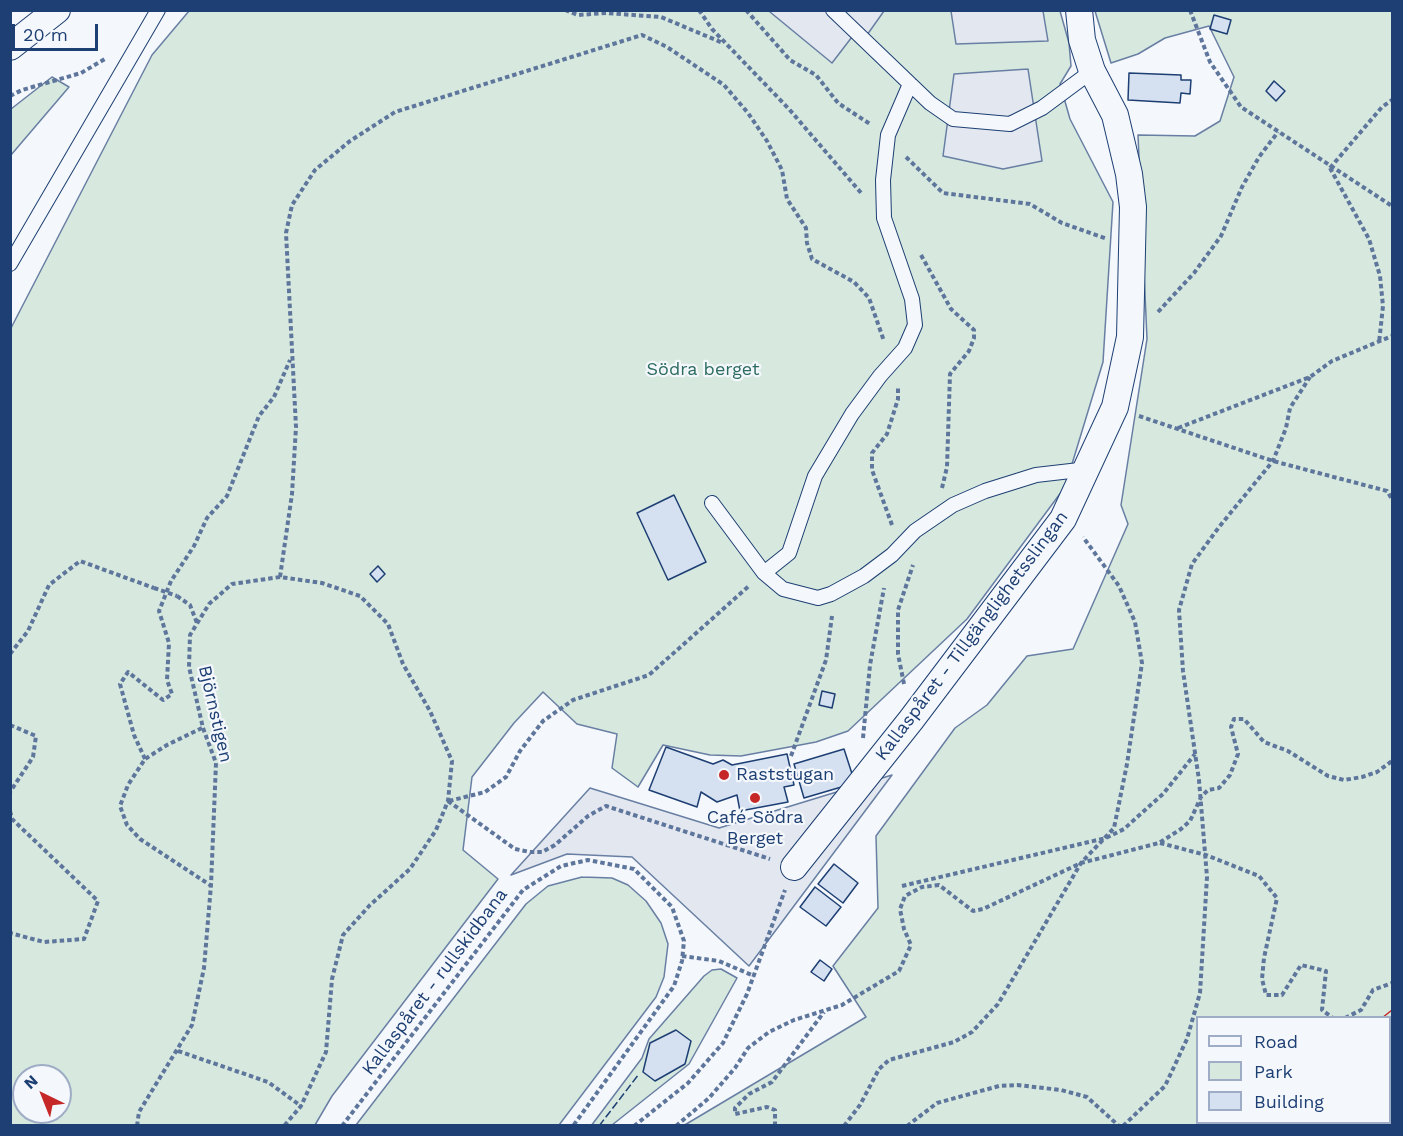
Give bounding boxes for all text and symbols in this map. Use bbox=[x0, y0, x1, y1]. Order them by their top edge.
scale bar bbox=[15, 12, 100, 50]
text: 20 m bbox=[23, 24, 68, 45]
park label: Södra berget bbox=[647, 359, 759, 381]
street label: Kallaspåret - Tillgänglighetsslingan bbox=[871, 507, 1073, 765]
street label: Björnstigen bbox=[193, 663, 237, 765]
place label: Raststugan bbox=[736, 764, 834, 786]
marker: Raststugan bbox=[717, 768, 731, 782]
marker: Café Södra Berget bbox=[748, 791, 762, 805]
place label: Café Södra Berget bbox=[707, 807, 803, 850]
street label: Kallaspåret - rullskidbana bbox=[358, 884, 512, 1080]
legend bbox=[1196, 1016, 1391, 1124]
text: Road bbox=[1254, 1031, 1298, 1052]
text: Park bbox=[1254, 1061, 1293, 1082]
north arrow bbox=[12, 1064, 72, 1124]
text: N bbox=[20, 1071, 42, 1093]
text: Building bbox=[1254, 1091, 1324, 1112]

